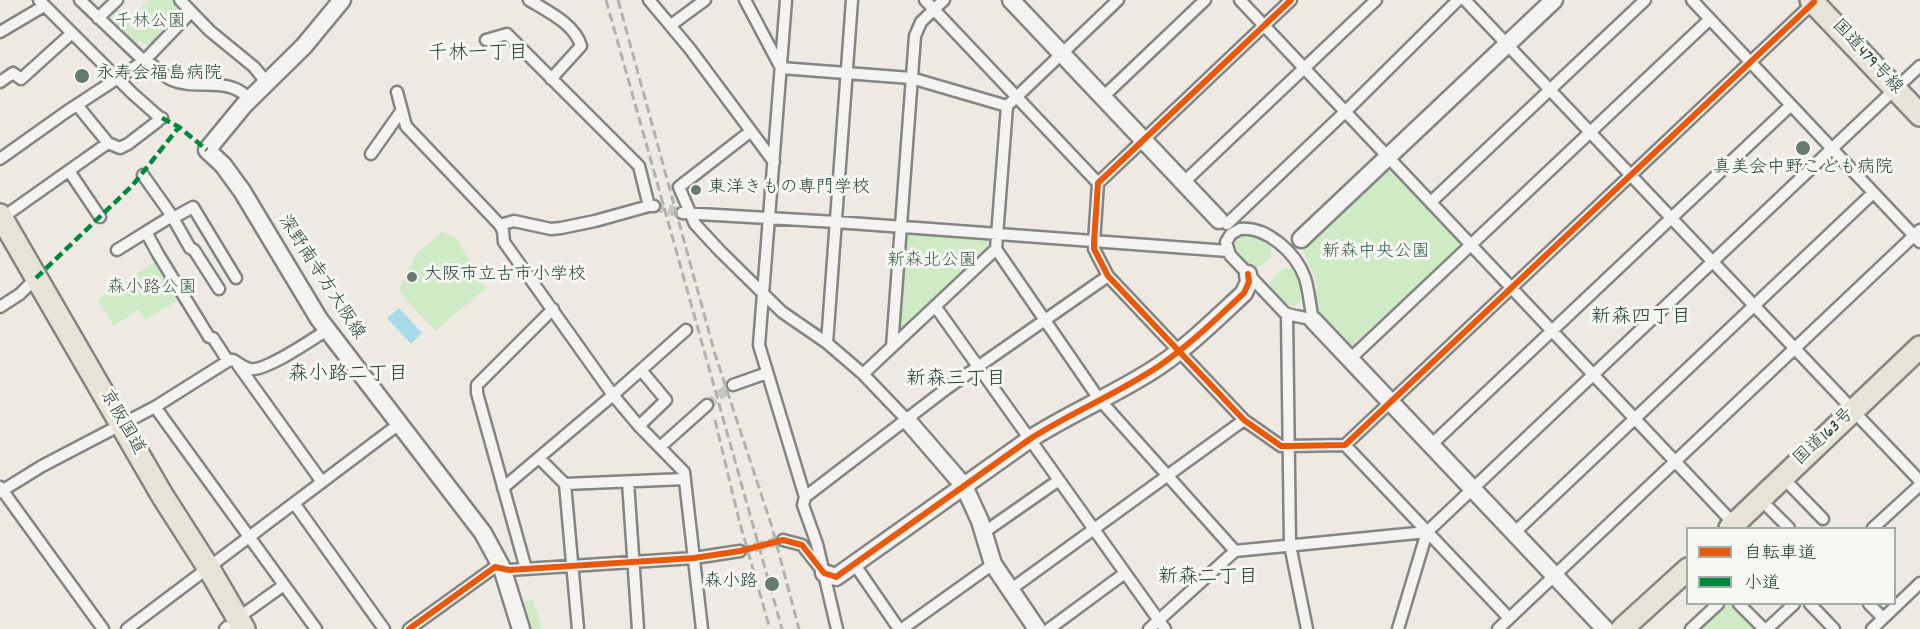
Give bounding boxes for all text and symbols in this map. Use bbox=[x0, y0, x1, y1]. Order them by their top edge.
park label: 千林公園 bbox=[114, 13, 186, 35]
street label: 国道479号線 bbox=[1826, 16, 1906, 100]
district label: 千林一丁目 bbox=[428, 43, 528, 67]
place label: 永寿会福島病院 bbox=[96, 65, 222, 87]
marker: 永寿会福島病院 bbox=[73, 67, 91, 85]
marker: 真美会中野こども病院 bbox=[1794, 139, 1812, 157]
place label: 真美会中野こども病院 bbox=[1713, 159, 1893, 181]
place label: 東洋きもの専門学校 bbox=[708, 179, 870, 201]
marker: 東洋きもの専門学校 bbox=[689, 183, 703, 197]
street label: 深野南寺方大阪線 bbox=[272, 212, 368, 344]
park label: 新森中央公園 bbox=[1322, 243, 1430, 265]
park label: 新森北公園 bbox=[887, 252, 977, 274]
place label: 大阪市立古市小学校 bbox=[424, 266, 586, 288]
marker: 大阪市立古市小学校 bbox=[405, 270, 419, 284]
park label: 森小路公園 bbox=[107, 279, 197, 301]
district label: 新森四丁目 bbox=[1591, 307, 1691, 331]
district label: 森小路二丁目 bbox=[288, 364, 408, 388]
district label: 新森三丁目 bbox=[906, 369, 1006, 393]
street label: 京阪国道 bbox=[94, 386, 148, 460]
street label: 国道163号 bbox=[1790, 405, 1860, 471]
legend bbox=[1686, 527, 1896, 605]
text: 自転車道 bbox=[1744, 542, 1816, 567]
district label: 新森二丁目 bbox=[1158, 567, 1258, 591]
text: 小道 bbox=[1744, 572, 1780, 597]
place label: 森小路 bbox=[704, 573, 758, 595]
marker: 森小路 bbox=[763, 575, 781, 593]

